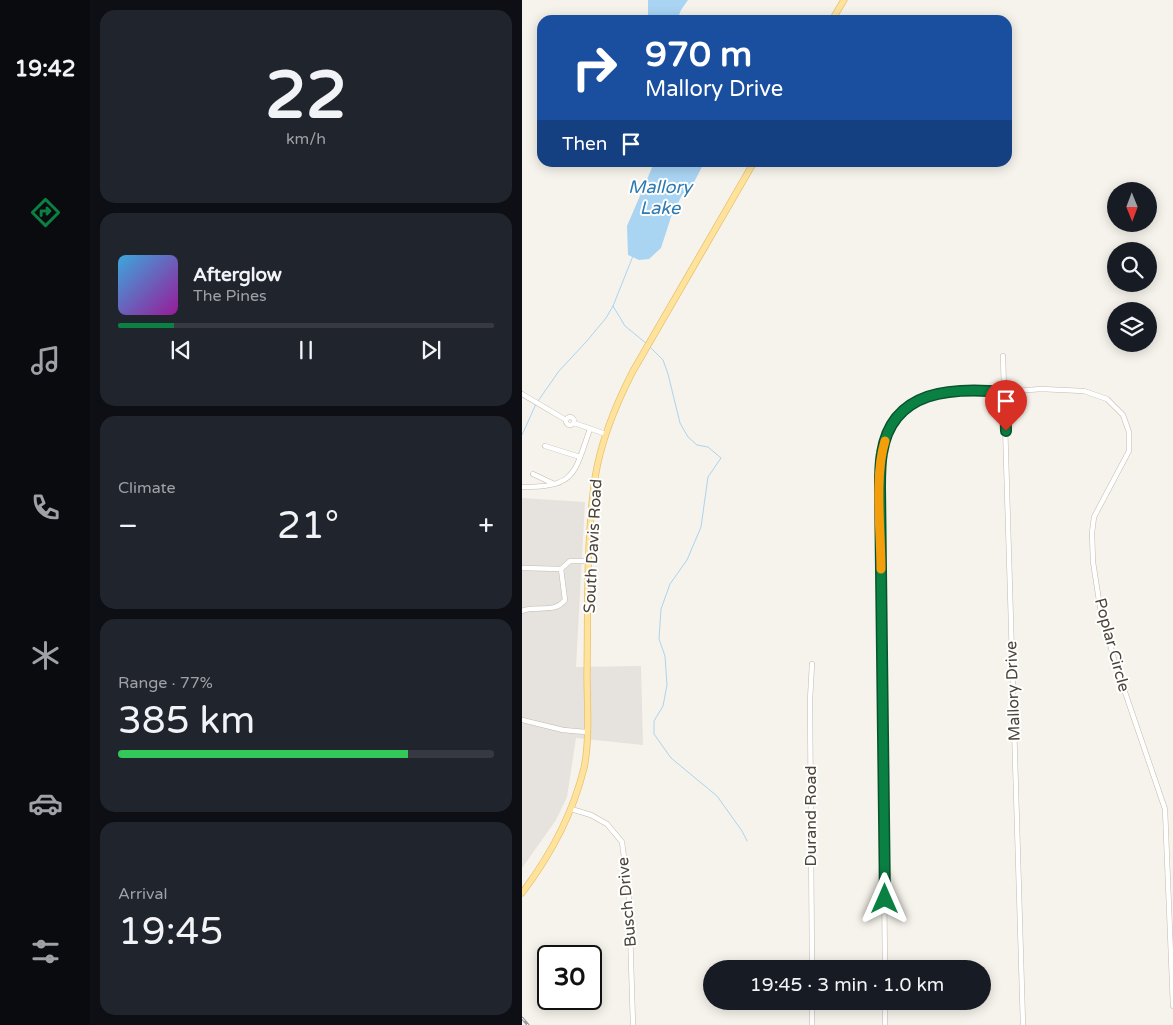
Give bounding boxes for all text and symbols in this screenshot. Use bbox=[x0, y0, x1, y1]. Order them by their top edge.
text: 970 m bbox=[645, 34, 752, 76]
icon: right bbox=[562, 35, 627, 100]
text: 19:42 bbox=[15, 56, 75, 82]
text: 22 bbox=[265, 57, 347, 136]
text: Mallory Drive bbox=[645, 76, 783, 102]
text: km/h bbox=[286, 129, 326, 149]
icon: arrive bbox=[617, 130, 645, 158]
text: Then bbox=[562, 133, 607, 155]
water label: Mallory Lake bbox=[628, 176, 694, 219]
north arrow bbox=[1107, 182, 1157, 232]
map controls bbox=[1107, 182, 1157, 352]
icon: directions bbox=[28, 195, 63, 230]
button: search bbox=[1107, 242, 1157, 292]
text: Afterglow bbox=[193, 264, 282, 286]
text: The Pines bbox=[193, 286, 267, 306]
button: layers bbox=[1107, 302, 1157, 352]
icon: previous bbox=[167, 336, 195, 364]
icon: pause bbox=[292, 336, 320, 364]
icon: next bbox=[417, 336, 445, 364]
icon: music bbox=[28, 343, 63, 378]
pin bbox=[985, 380, 1027, 431]
icon: arrive bbox=[992, 387, 1020, 415]
text: Climate bbox=[118, 478, 176, 498]
street label: South Davis Road bbox=[579, 478, 607, 614]
icon: phone bbox=[28, 490, 63, 525]
text: 21° bbox=[277, 503, 339, 549]
text: − bbox=[118, 509, 138, 543]
text: + bbox=[478, 509, 494, 543]
street label: Poplar Circle bbox=[1090, 596, 1134, 694]
icon: climate bbox=[28, 638, 63, 673]
street label: Mallory Drive bbox=[1001, 640, 1025, 742]
text: Range · 77% bbox=[118, 673, 213, 693]
text: 385 km bbox=[118, 698, 255, 744]
street label: Durand Road bbox=[801, 766, 821, 866]
icon: car bbox=[28, 786, 63, 821]
street label: Busch Drive bbox=[613, 856, 641, 948]
position arrow bbox=[858, 872, 910, 924]
text: Arrival bbox=[118, 884, 167, 904]
text: 19:45 bbox=[118, 909, 223, 955]
icon: filters bbox=[28, 934, 63, 969]
speed limit sign: 30 bbox=[537, 945, 602, 1010]
text: 19:45 · 3 min · 1.0 km bbox=[750, 974, 944, 996]

